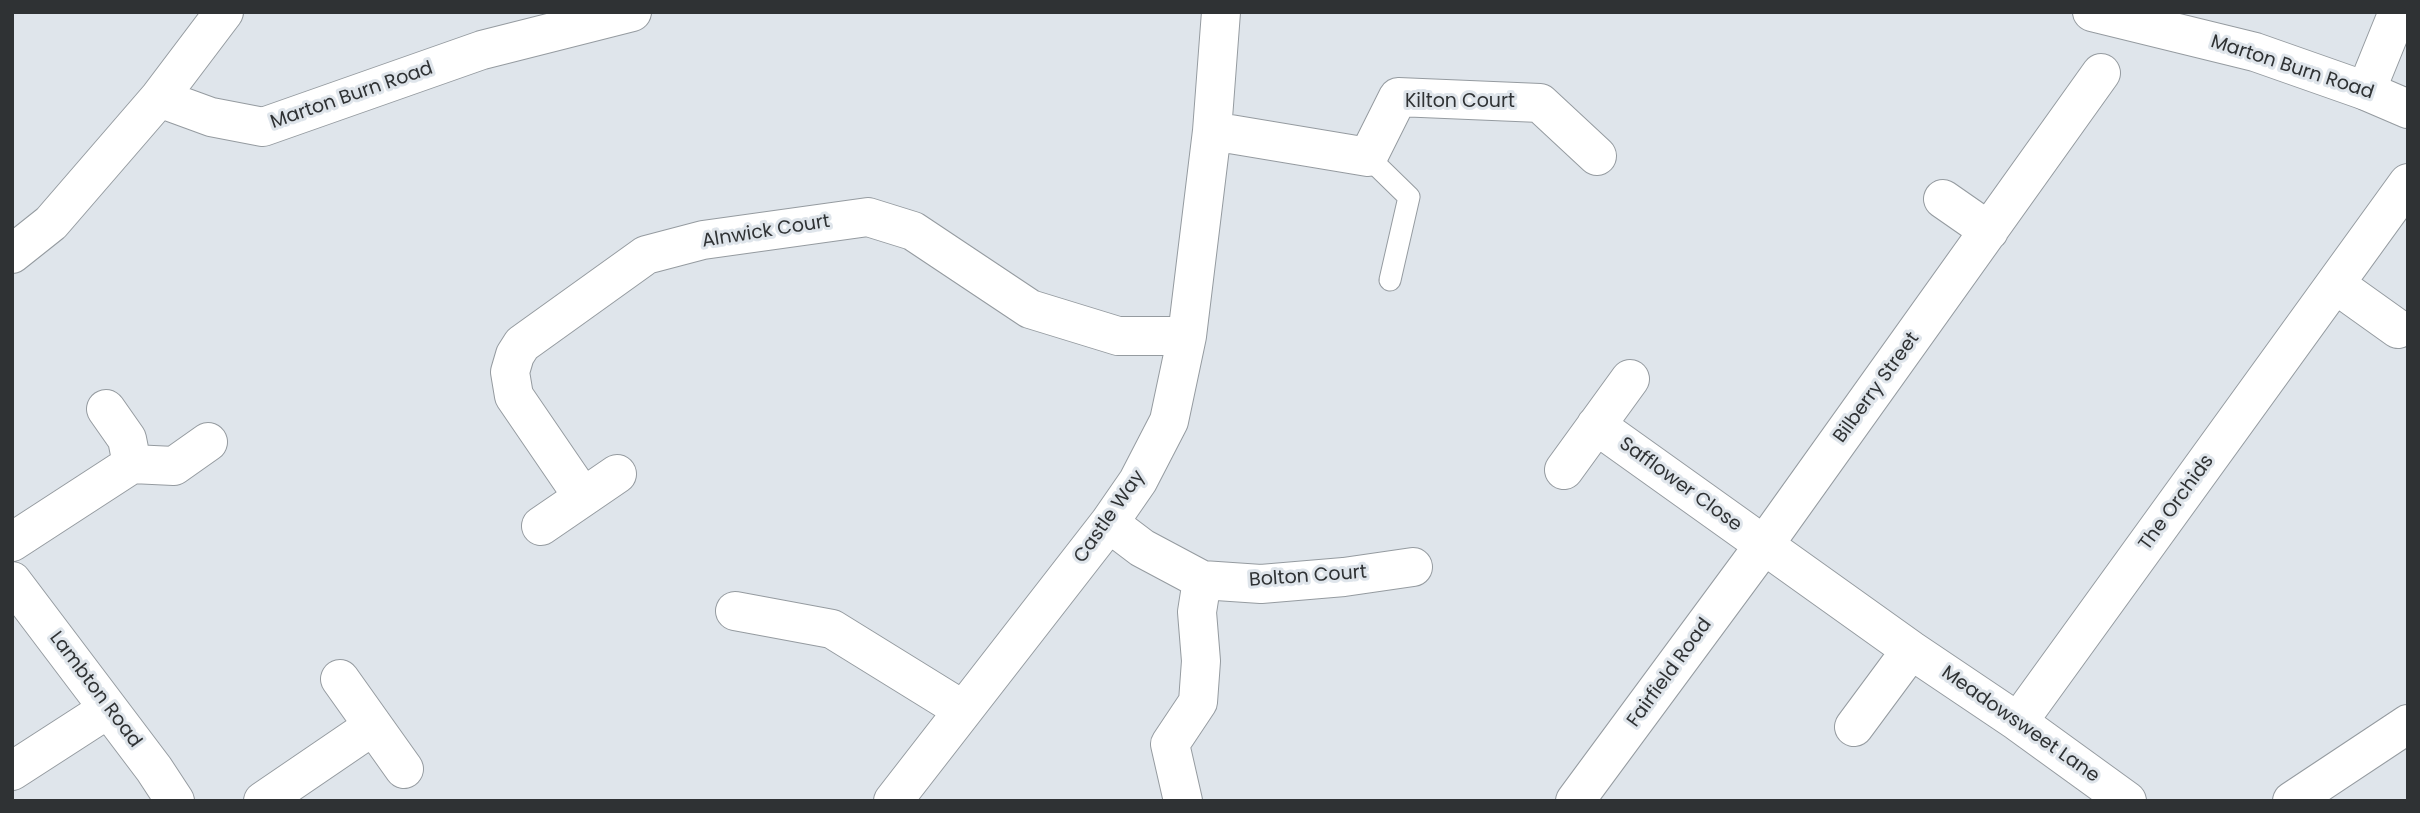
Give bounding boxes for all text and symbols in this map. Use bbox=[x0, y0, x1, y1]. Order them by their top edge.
street label: Marton Burn Road bbox=[2208, 31, 2376, 105]
street label: Marton Burn Road bbox=[268, 58, 436, 134]
street label: Kilton Court bbox=[1405, 91, 1515, 113]
street label: Alnwick Court bbox=[700, 211, 832, 253]
street label: Bilberry Street bbox=[1829, 328, 1925, 448]
street label: Safflower Close bbox=[1614, 433, 1746, 537]
street label: The Orchids bbox=[2135, 451, 2219, 555]
street label: Castle Way bbox=[1070, 466, 1150, 568]
street label: Bolton Court bbox=[1248, 562, 1368, 592]
street label: Fairfield Road bbox=[1623, 614, 1717, 732]
street label: Lambton Road bbox=[44, 628, 146, 752]
street label: Meadowsweet Lane bbox=[1937, 662, 2103, 788]

